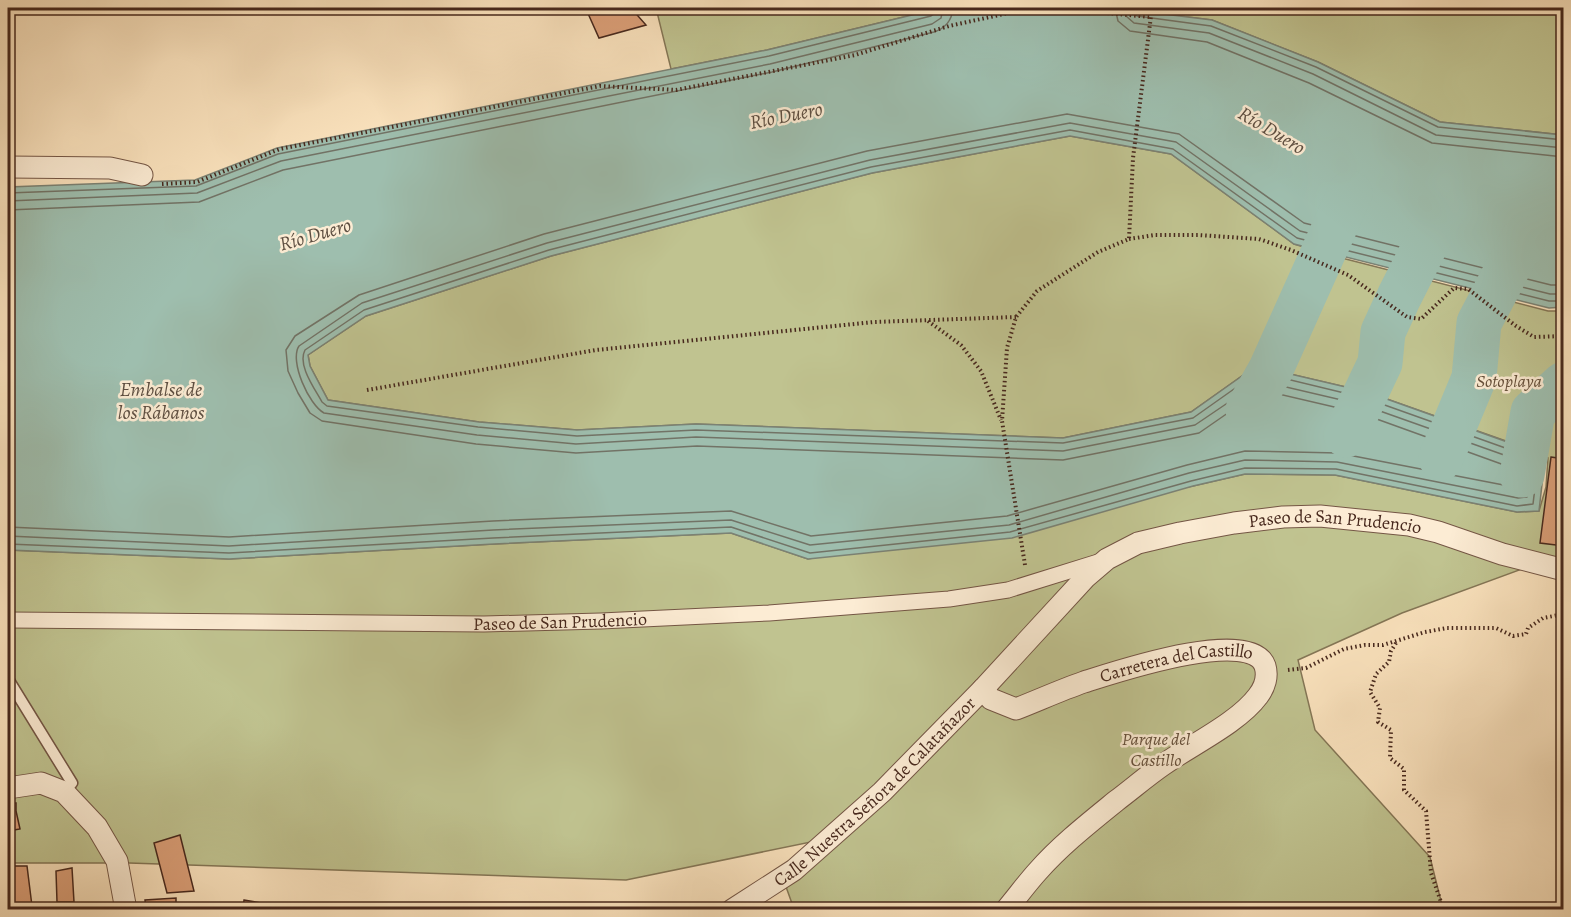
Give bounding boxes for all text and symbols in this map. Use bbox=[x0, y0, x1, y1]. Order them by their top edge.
water label: Río Duero bbox=[747, 95, 825, 136]
water label: Río Duero bbox=[1233, 100, 1310, 161]
water label: Río Duero bbox=[276, 211, 354, 258]
park label: Sotoplaya bbox=[1476, 369, 1542, 393]
water label: Embalse de los Rábanos bbox=[118, 376, 205, 426]
street label: Paseo de San Prudencio bbox=[1247, 504, 1424, 540]
street label: Paseo de San Prudencio bbox=[473, 607, 647, 636]
street label: Carretera del Castillo bbox=[1097, 638, 1256, 688]
street label: Calle Nuestra Señora de Calatañazor bbox=[769, 691, 981, 892]
park label: Parque del Castillo bbox=[1122, 727, 1191, 772]

